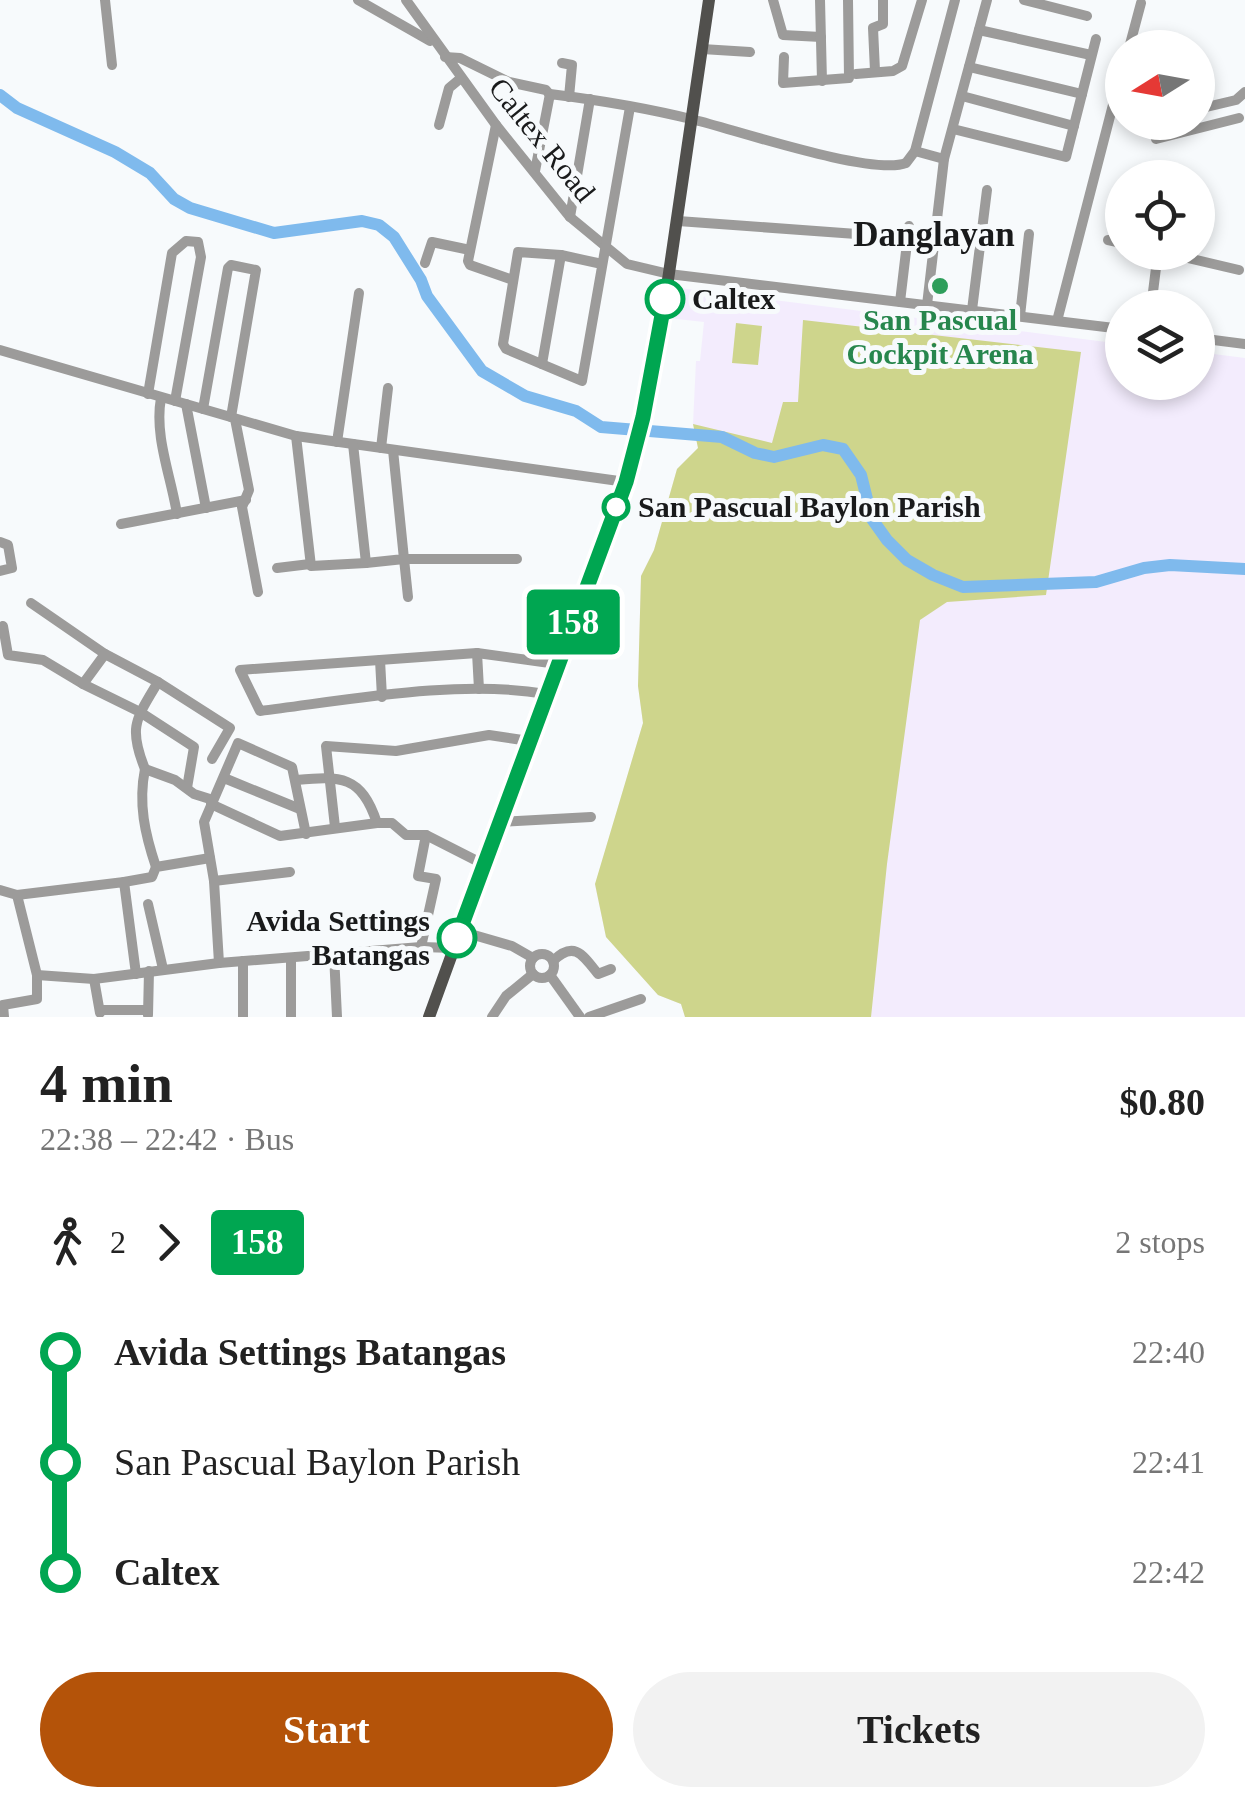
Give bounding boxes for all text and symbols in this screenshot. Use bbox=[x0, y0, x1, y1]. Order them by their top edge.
north arrow bbox=[1105, 30, 1215, 140]
map controls bbox=[1105, 30, 1215, 400]
street label: Caltex Road bbox=[483, 71, 602, 208]
button: locate bbox=[1105, 160, 1215, 270]
district label: Danglayan bbox=[853, 215, 1015, 254]
marker: San Pascual Cockpit Arena bbox=[929, 275, 951, 297]
marker: Caltex bbox=[646, 280, 684, 318]
place label: Caltex bbox=[692, 282, 775, 315]
button: layers bbox=[1105, 290, 1215, 400]
place label: San Pascual Cockpit Arena bbox=[847, 303, 1033, 370]
place label: San Pascual Baylon Parish bbox=[638, 490, 981, 523]
marker: San Pascual Baylon Parish bbox=[603, 494, 629, 520]
line badge: 158 bbox=[516, 590, 630, 654]
text: 158 bbox=[547, 603, 599, 642]
place label: Avida Settings Batangas bbox=[246, 904, 430, 971]
marker: Avida Settings Batangas bbox=[438, 919, 476, 957]
text: 4 min bbox=[40, 1053, 173, 1114]
text: $0.80 bbox=[1120, 1081, 1205, 1123]
text: 22:38 – 22:42 · Bus bbox=[40, 1121, 294, 1157]
icon: walk bbox=[40, 1215, 95, 1270]
icon: forward bbox=[141, 1215, 196, 1270]
text: 158 bbox=[231, 1223, 284, 1262]
text: 2 bbox=[110, 1224, 126, 1260]
text: 2 stops bbox=[1115, 1224, 1205, 1260]
text: Avida Settings Batangas bbox=[114, 1331, 506, 1373]
text: 22:40 bbox=[1132, 1334, 1205, 1370]
text: San Pascual Baylon Parish bbox=[114, 1441, 520, 1483]
text: 22:41 bbox=[1132, 1444, 1205, 1480]
text: Caltex bbox=[114, 1551, 220, 1593]
text: 22:42 bbox=[1132, 1554, 1205, 1590]
button: Start bbox=[40, 1672, 613, 1787]
button: Tickets bbox=[633, 1672, 1205, 1787]

